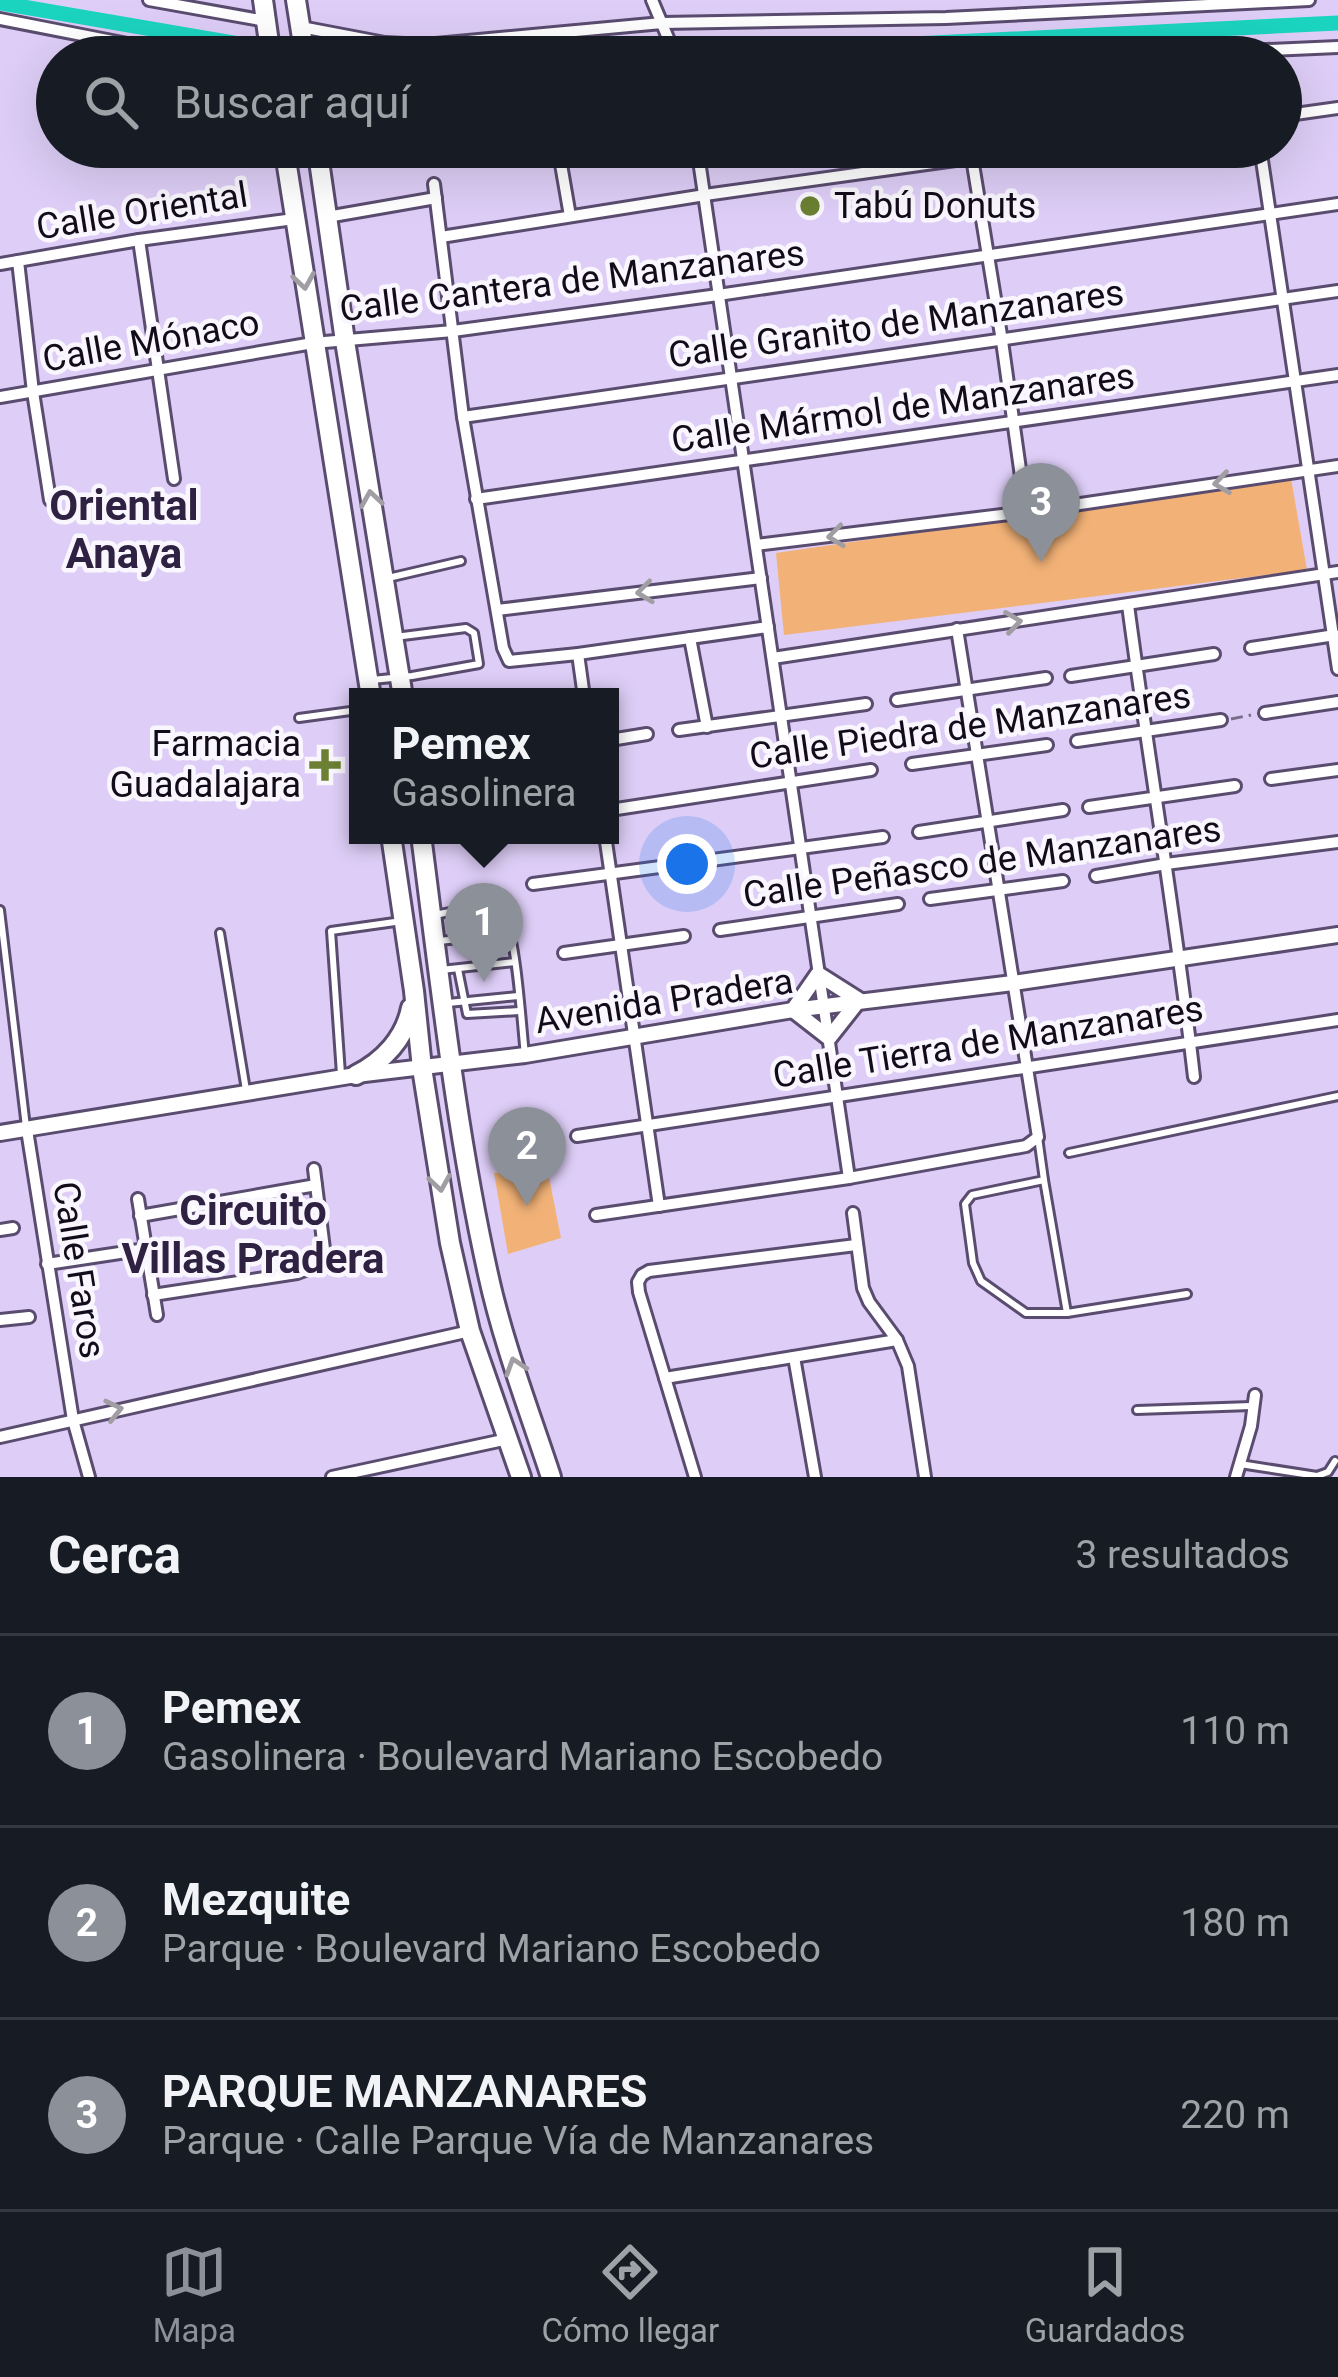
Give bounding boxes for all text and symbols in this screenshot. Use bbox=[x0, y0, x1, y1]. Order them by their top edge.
search box bbox=[36, 36, 1302, 168]
icon: search bbox=[78, 69, 144, 135]
text: Buscar aquí bbox=[174, 76, 411, 129]
street label: Calle Oriental bbox=[33, 174, 251, 248]
place label: Tabú Donuts bbox=[834, 185, 1036, 227]
marker: Tabú Donuts bbox=[797, 193, 823, 219]
street label: Calle Cantera de Manzanares bbox=[337, 232, 807, 330]
one-way arrow bbox=[290, 271, 315, 291]
street label: Calle Granito de Manzanares bbox=[666, 271, 1126, 377]
street label: Calle Mónaco bbox=[39, 301, 263, 381]
street label: Calle Mármol de Manzanares bbox=[669, 355, 1137, 461]
pin: 3 bbox=[1002, 463, 1080, 562]
one-way arrow bbox=[1212, 469, 1232, 495]
district label: Oriental Anaya bbox=[49, 481, 199, 578]
one-way arrow bbox=[360, 489, 385, 509]
one-way arrow bbox=[826, 522, 846, 548]
one-way arrow bbox=[635, 579, 655, 605]
one-way arrow bbox=[1003, 609, 1023, 635]
street label: Calle Piedra de Manzanares bbox=[747, 674, 1193, 778]
popup bbox=[349, 688, 619, 844]
text: Pemex bbox=[391, 717, 531, 770]
place label: Farmacia Guadalajara bbox=[110, 723, 301, 806]
marker: Farmacia Guadalajara bbox=[312, 752, 338, 778]
text: Gasolinera bbox=[391, 770, 577, 816]
street label: Calle Peñasco de Manzanares bbox=[740, 808, 1224, 916]
your location bbox=[657, 834, 717, 894]
pin: 1 bbox=[445, 883, 523, 982]
street label: Avenida Pradera bbox=[532, 960, 796, 1042]
street label: Calle Tierra de Manzanares bbox=[770, 987, 1206, 1097]
pin: 2 bbox=[488, 1107, 566, 1206]
one-way arrow bbox=[427, 1173, 452, 1193]
street label: Calle Faros bbox=[44, 1179, 114, 1361]
district label: Circuito Villas Pradera bbox=[121, 1186, 385, 1283]
one-way arrow bbox=[504, 1356, 529, 1377]
one-way arrow bbox=[104, 1399, 124, 1424]
text: Cerca bbox=[48, 1526, 181, 1585]
text: 3 resultados bbox=[1075, 1532, 1290, 1578]
text: Pemex bbox=[162, 1681, 301, 1734]
text: 1 bbox=[76, 1708, 98, 1754]
text: 110 m bbox=[1180, 1708, 1290, 1754]
text: Gasolinera · Boulevard Mariano Escobedo bbox=[162, 1734, 883, 1780]
text: Mezquite bbox=[162, 1873, 350, 1926]
text: 2 bbox=[76, 1900, 98, 1946]
text: 180 m bbox=[1180, 1900, 1290, 1946]
text: Parque · Boulevard Mariano Escobedo bbox=[162, 1926, 821, 1972]
text: PARQUE MANZANARES bbox=[162, 2065, 647, 2118]
text: 3 bbox=[76, 2092, 98, 2138]
text: 220 m bbox=[1180, 2092, 1290, 2138]
text: Parque · Calle Parque Vía de Manzanares bbox=[162, 2118, 874, 2164]
tab: Mapa bbox=[153, 2239, 236, 2350]
tab: Cómo llegar bbox=[542, 2239, 719, 2350]
tab: Guardados bbox=[1025, 2239, 1185, 2350]

